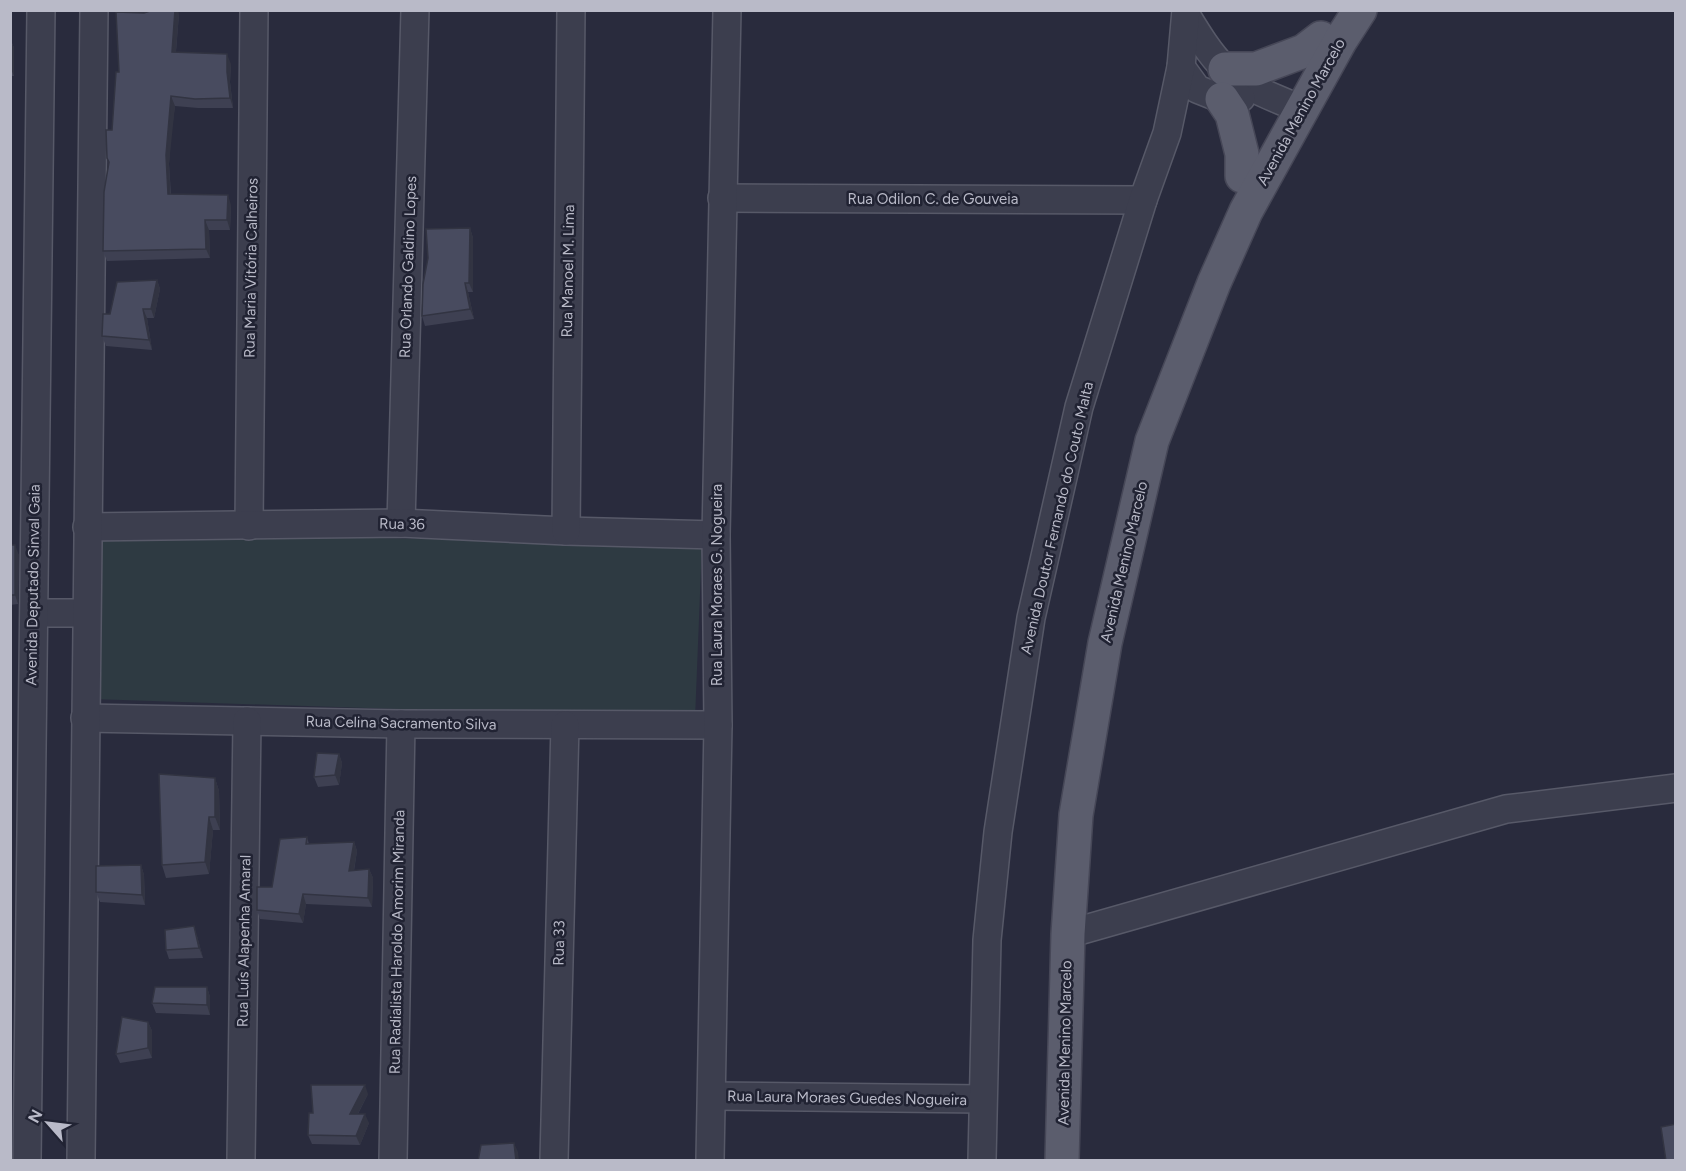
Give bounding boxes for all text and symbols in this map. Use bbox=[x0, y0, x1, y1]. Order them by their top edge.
street label: Avenida Menino Marcelo bbox=[1253, 35, 1349, 189]
street label: Rua Orlando Galdino Lopes bbox=[396, 176, 420, 358]
street label: Rua Maria Vitória Calheiros bbox=[240, 178, 262, 358]
street label: Rua Odilon C. de Gouveia bbox=[848, 190, 1018, 208]
street label: Rua Manoel M. Lima bbox=[558, 204, 578, 338]
street label: Avenida Doutor Fernando do Couto Malta bbox=[1017, 380, 1097, 656]
street label: Avenida Menino Marcelo bbox=[1097, 479, 1151, 644]
street label: Avenida Deputado Sinval Gaia bbox=[22, 484, 44, 686]
street label: Rua Laura Moraes G. Nogueira bbox=[708, 484, 726, 686]
street label: Rua 36 bbox=[379, 515, 426, 533]
street label: Rua Celina Sacramento Silva bbox=[305, 712, 497, 734]
street label: Rua Radialista Haroldo Amorim Miranda bbox=[386, 810, 408, 1074]
street label: Rua Luís Alapenha Amaral bbox=[233, 855, 255, 1027]
street label: Rua 33 bbox=[550, 920, 568, 966]
street label: Avenida Menino Marcelo bbox=[1055, 960, 1075, 1126]
street label: Rua Laura Moraes Guedes Nogueira bbox=[727, 1087, 967, 1109]
north arrow bbox=[18, 1093, 78, 1153]
text: N bbox=[24, 1106, 46, 1126]

